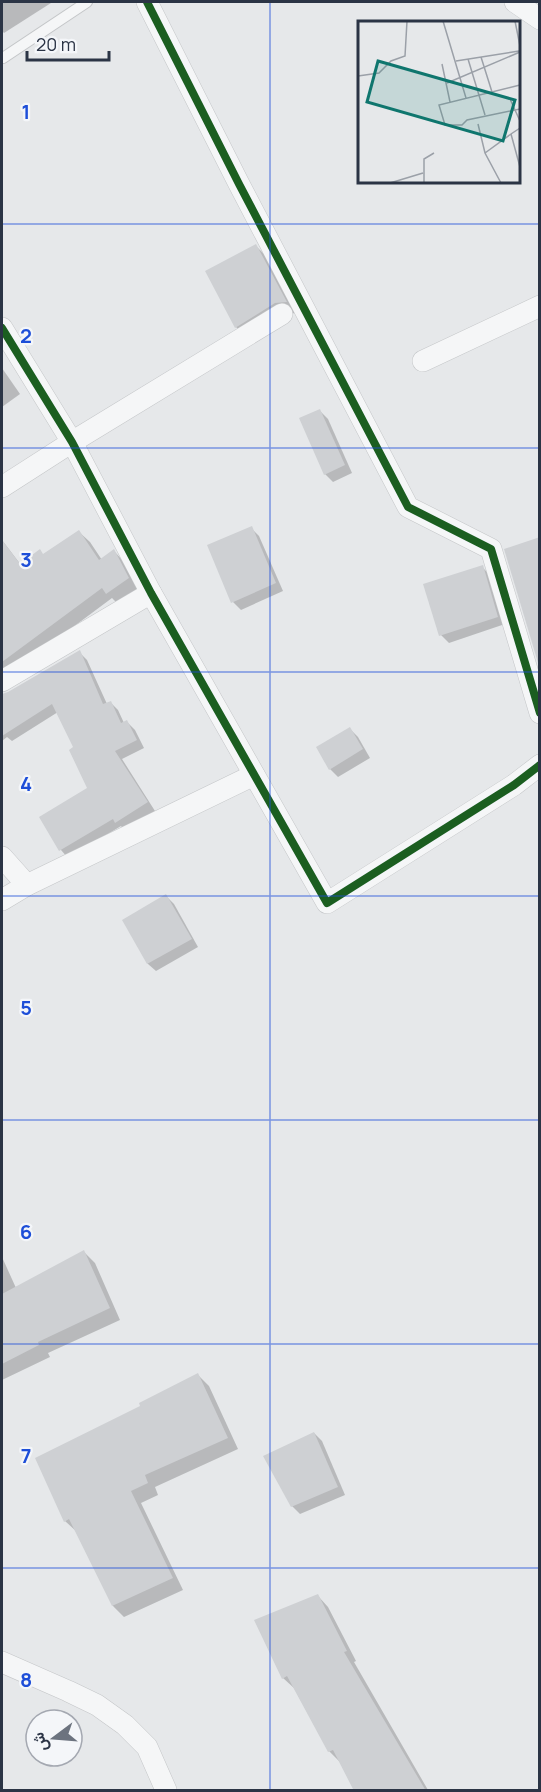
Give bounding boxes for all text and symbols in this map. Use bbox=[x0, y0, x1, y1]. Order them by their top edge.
inset map bbox=[358, 21, 520, 183]
scale bar bbox=[27, 24, 110, 62]
text: 20 m bbox=[36, 32, 76, 56]
text: 1 bbox=[22, 98, 30, 125]
text: 2 bbox=[20, 322, 32, 349]
text: 3 bbox=[20, 546, 32, 573]
text: 4 bbox=[20, 770, 32, 797]
text: 5 bbox=[20, 994, 32, 1021]
text: 6 bbox=[20, 1218, 32, 1245]
text: 7 bbox=[21, 1442, 31, 1469]
text: 8 bbox=[20, 1666, 32, 1693]
north arrow bbox=[24, 1708, 84, 1768]
text: ش bbox=[26, 1730, 53, 1754]

